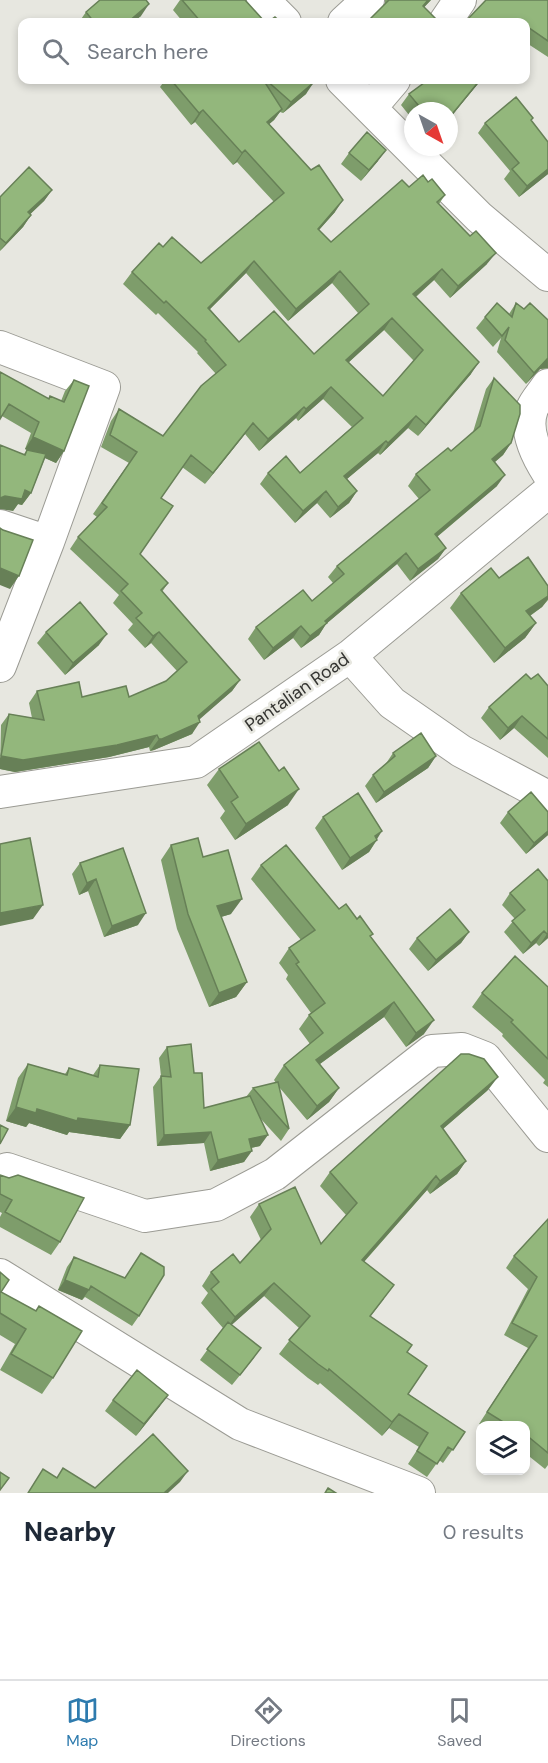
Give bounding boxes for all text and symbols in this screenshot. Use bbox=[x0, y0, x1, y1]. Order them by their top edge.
search box bbox=[18, 18, 530, 84]
icon: search bbox=[39, 35, 72, 68]
text: Search here bbox=[87, 37, 208, 66]
north arrow bbox=[404, 102, 458, 156]
street label: Pantalian Road bbox=[240, 647, 354, 737]
map controls bbox=[476, 1421, 530, 1475]
button: layers bbox=[476, 1421, 530, 1475]
text: Nearby bbox=[24, 1515, 116, 1549]
text: 0 results bbox=[443, 1519, 524, 1545]
tab: Map bbox=[66, 1694, 99, 1751]
tab: Directions bbox=[230, 1694, 306, 1751]
tab: Saved bbox=[437, 1694, 482, 1751]

